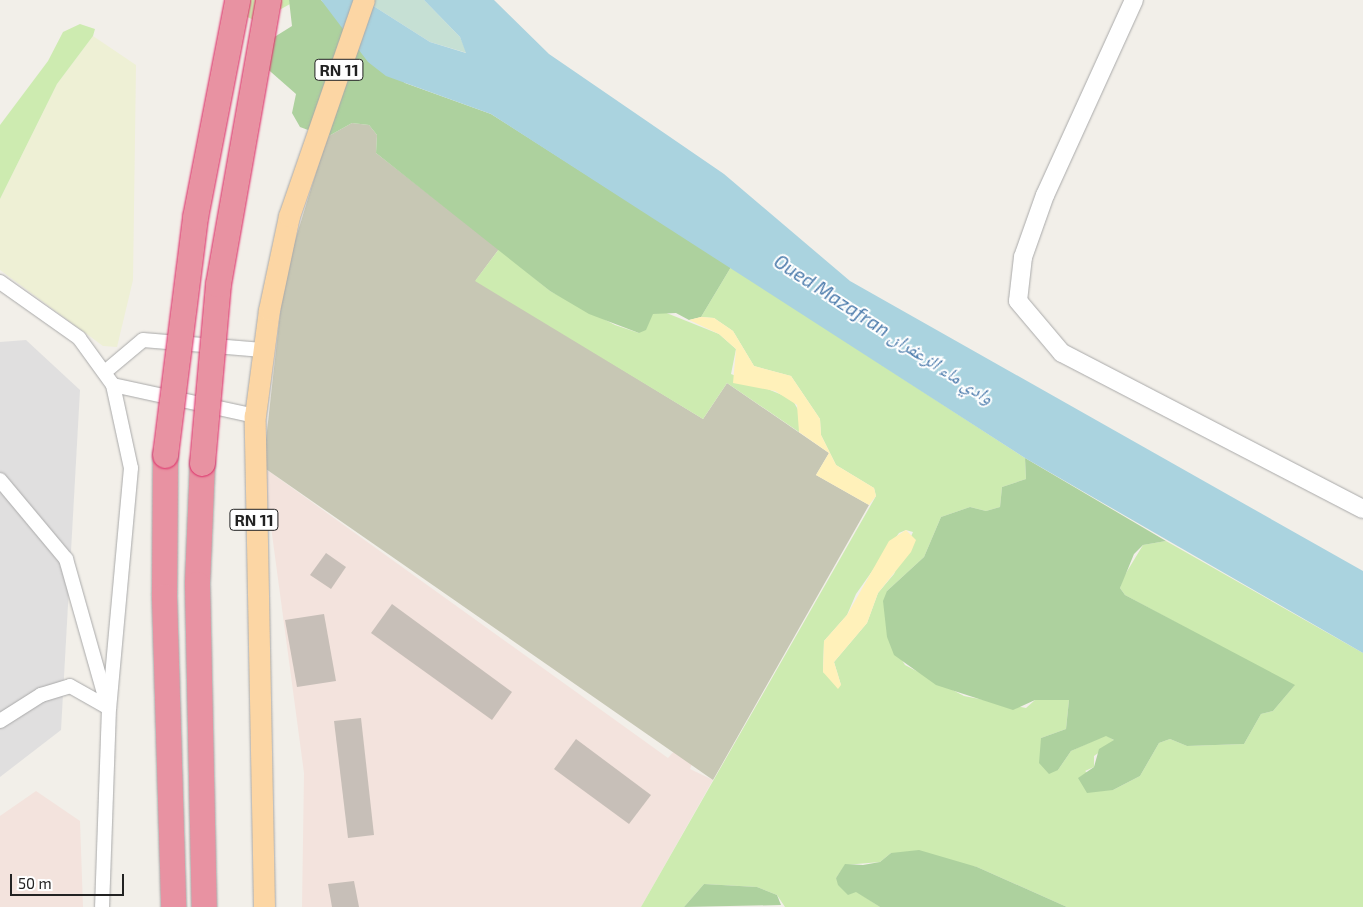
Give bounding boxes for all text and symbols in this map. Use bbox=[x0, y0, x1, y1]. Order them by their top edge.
road number: RN 11 bbox=[314, 56, 364, 84]
water label: Oued Mazafran وادي ماء الزعفران bbox=[770, 249, 998, 409]
road number: RN 11 bbox=[229, 506, 279, 534]
scale bar bbox=[12, 864, 126, 896]
text: 50 m bbox=[18, 874, 52, 892]

